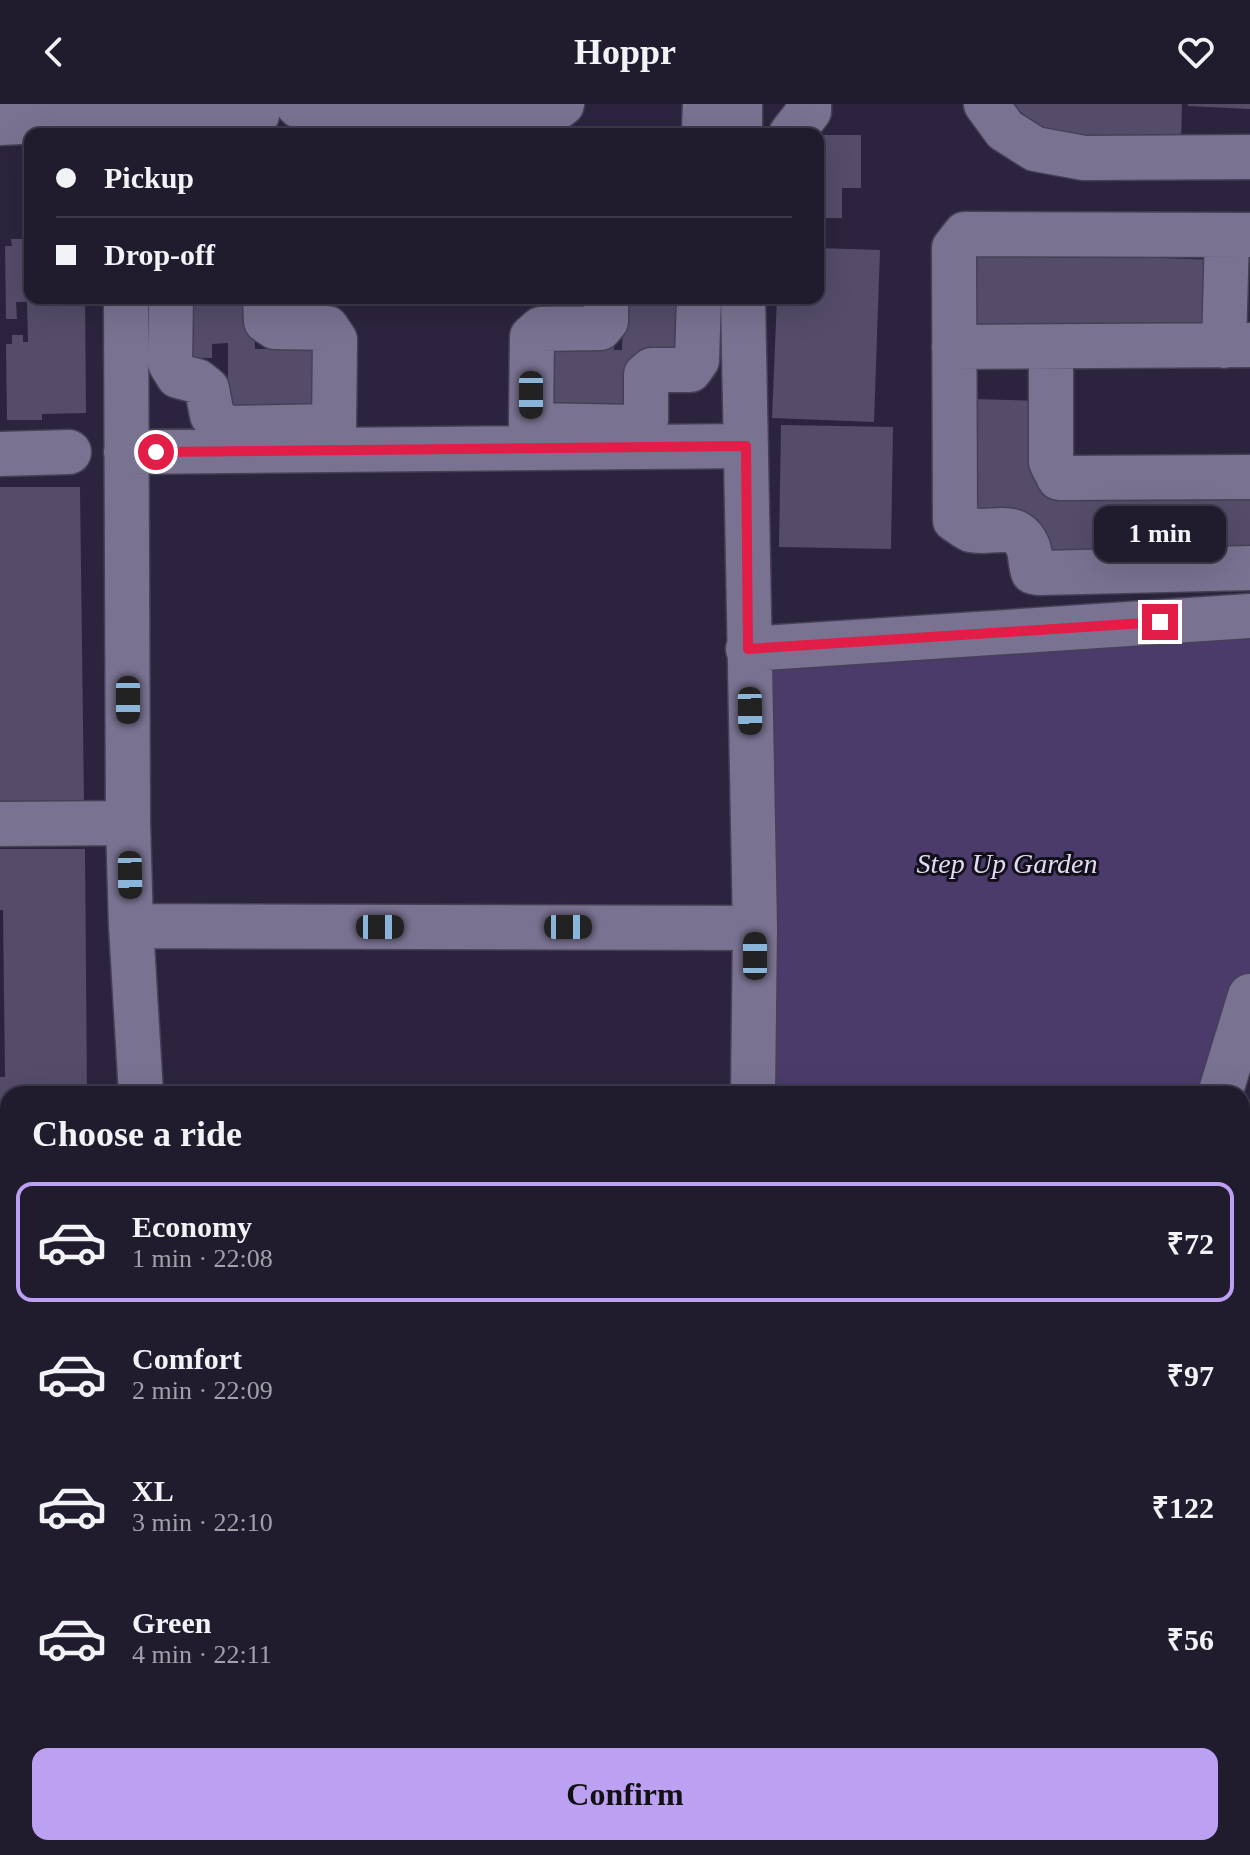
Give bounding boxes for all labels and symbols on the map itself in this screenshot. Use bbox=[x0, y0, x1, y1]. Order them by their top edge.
car bbox=[519, 371, 543, 419]
route start bbox=[138, 434, 174, 470]
callout: 1 min bbox=[1094, 506, 1226, 562]
route end bbox=[1142, 604, 1178, 640]
car bbox=[116, 676, 140, 724]
car bbox=[738, 687, 762, 735]
park label: Step Up Garden bbox=[917, 848, 1097, 879]
car bbox=[118, 851, 142, 899]
car bbox=[356, 915, 404, 939]
car bbox=[544, 915, 592, 939]
car bbox=[743, 932, 767, 980]

